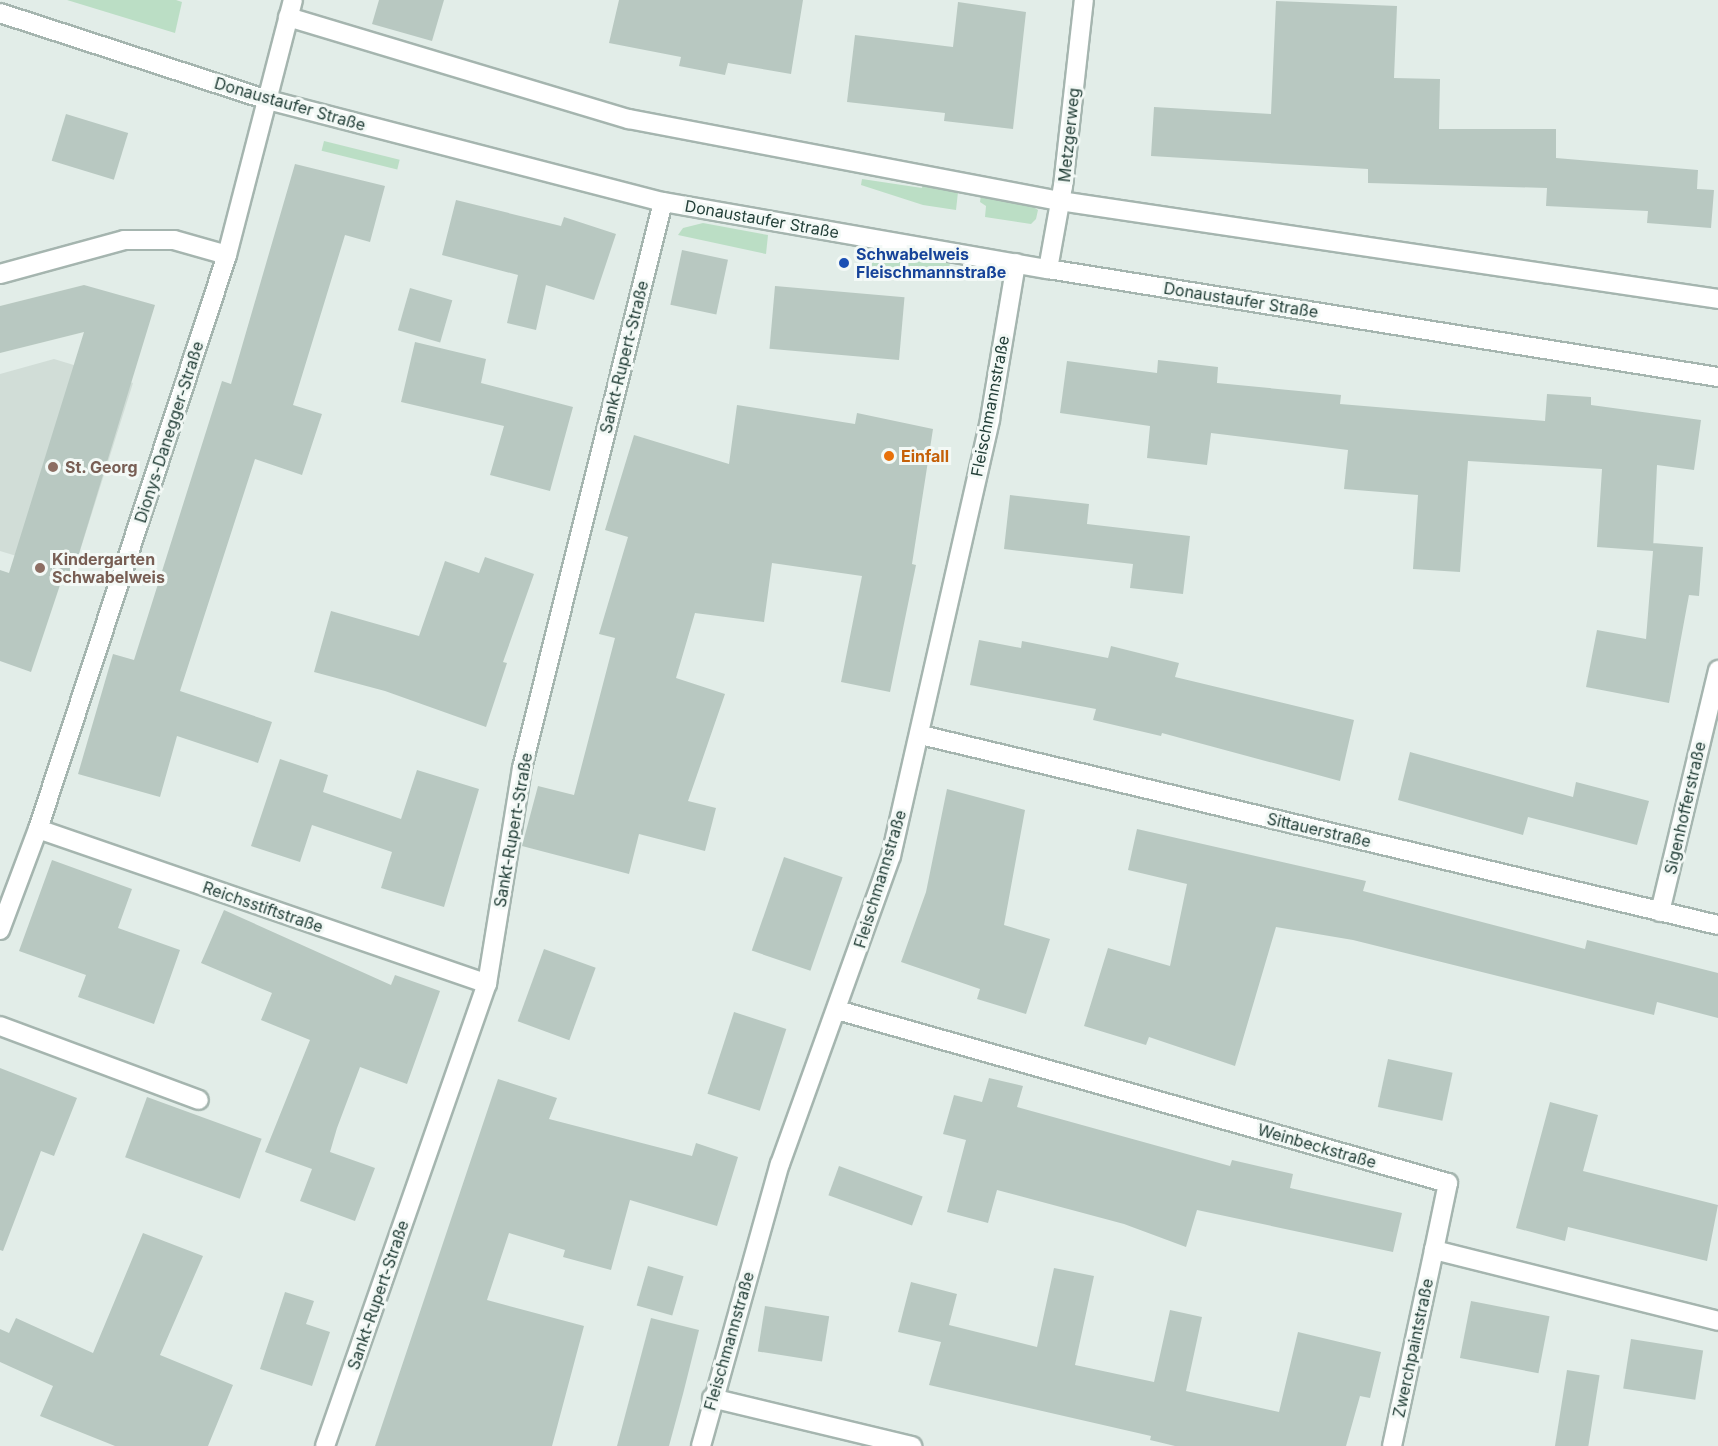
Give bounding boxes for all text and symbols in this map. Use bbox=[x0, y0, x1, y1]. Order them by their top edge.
street label: Donaustaufer Straße bbox=[212, 73, 368, 135]
street label: Metzgerweg bbox=[1054, 87, 1084, 183]
street label: Donaustaufer Straße bbox=[683, 196, 841, 242]
place label: Schwabelweis Fleischmannstraße bbox=[856, 244, 1006, 282]
marker: Schwabelweis Fleischmannstraße bbox=[837, 256, 851, 270]
street label: Donaustaufer Straße bbox=[1162, 278, 1320, 322]
street label: Sankt-Rupert-Straße bbox=[596, 279, 652, 435]
street label: Fleischmannstraße bbox=[967, 334, 1013, 478]
street label: Dionys-Danegger-Straße bbox=[131, 339, 207, 525]
place label: Einfall bbox=[901, 446, 949, 466]
marker: Einfall bbox=[882, 449, 896, 463]
place label: St. Georg bbox=[65, 457, 138, 477]
marker: St. Georg bbox=[46, 460, 60, 474]
place label: Kindergarten Schwabelweis bbox=[52, 549, 165, 587]
marker: Kindergarten Schwabelweis bbox=[33, 561, 47, 575]
street label: Sigenhofferstraße bbox=[1660, 740, 1710, 876]
street label: Sankt-Rupert-Straße bbox=[490, 751, 536, 909]
street label: Fleischmannstraße bbox=[850, 808, 910, 950]
street label: Sittauerstraße bbox=[1265, 809, 1373, 851]
street label: Reichsstiftstraße bbox=[200, 877, 326, 937]
street label: Weinbeckstraße bbox=[1255, 1120, 1379, 1172]
street label: Sankt-Rupert-Straße bbox=[343, 1218, 413, 1372]
street label: Fleischmannstraße bbox=[700, 1269, 758, 1413]
street label: Zwerchpaintstraße bbox=[1389, 1277, 1437, 1419]

